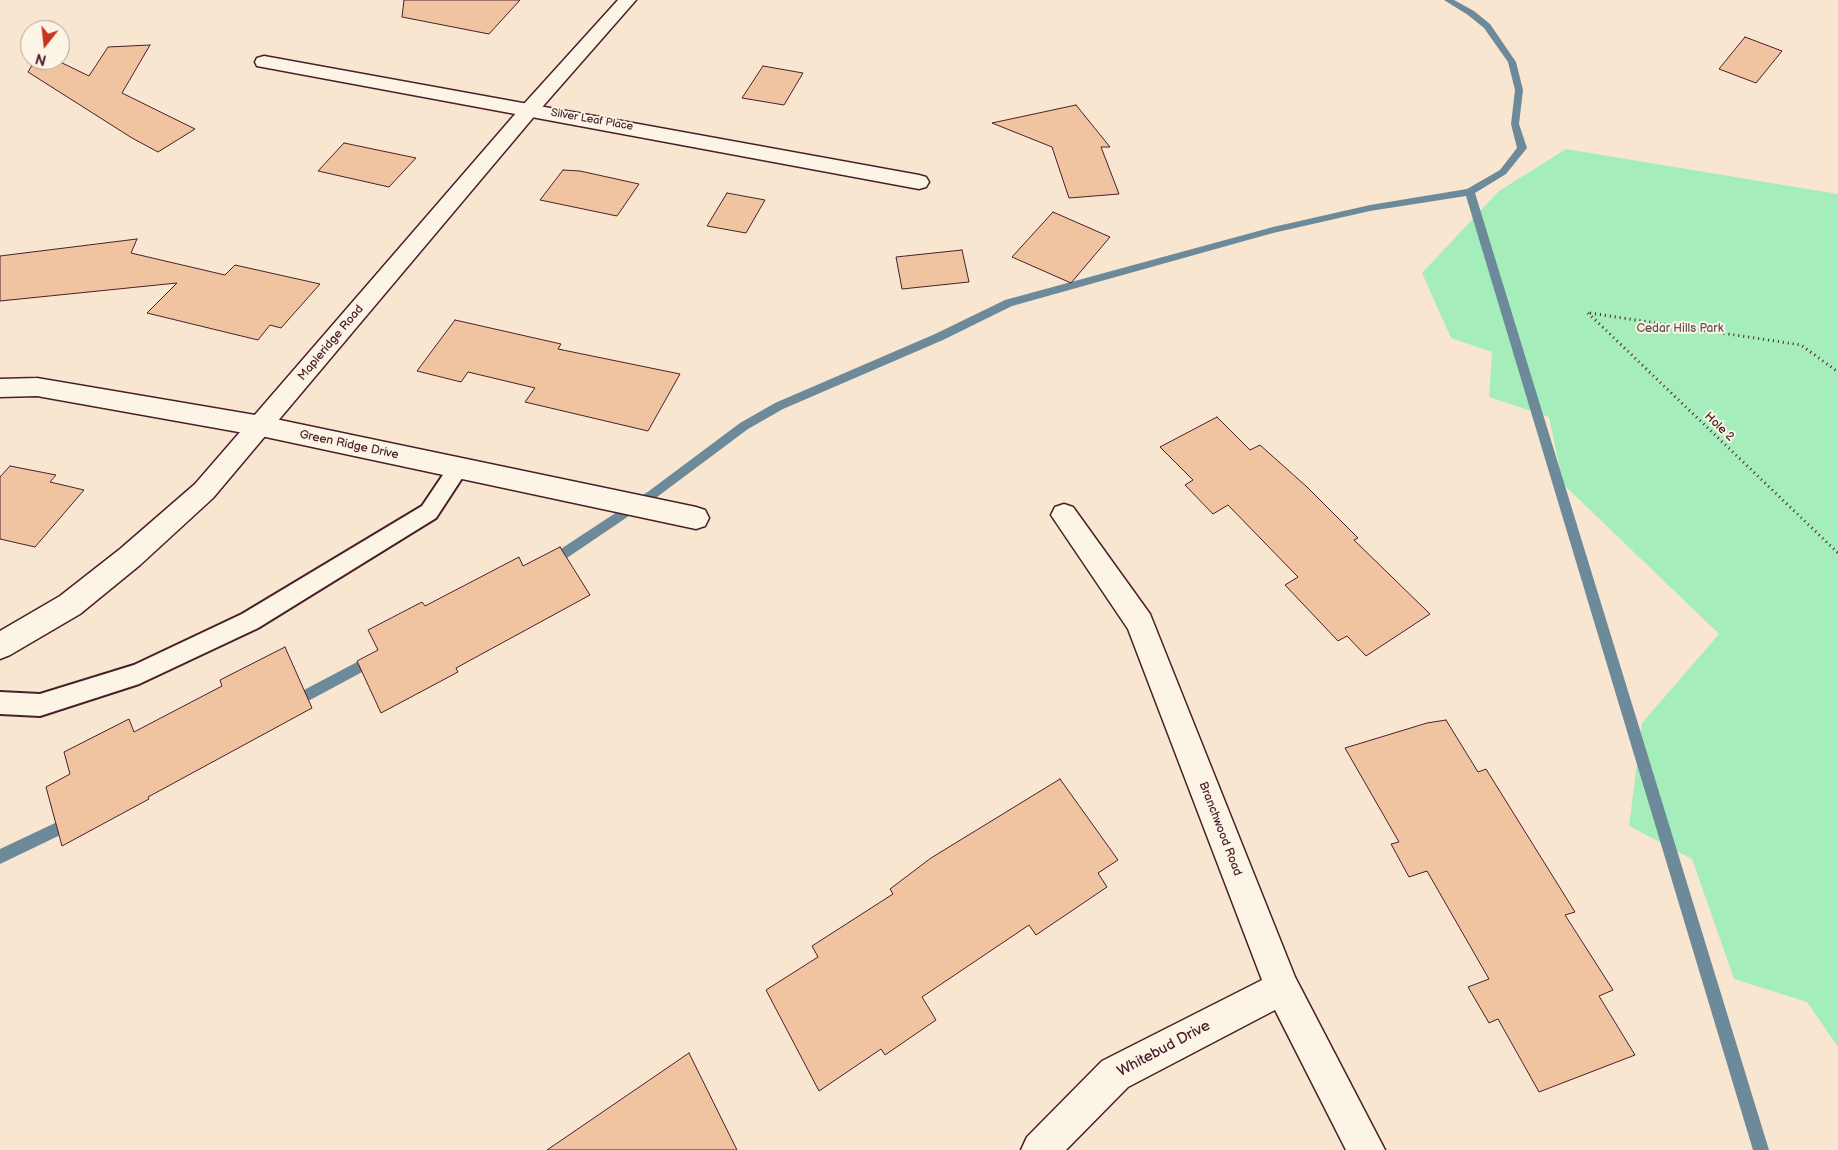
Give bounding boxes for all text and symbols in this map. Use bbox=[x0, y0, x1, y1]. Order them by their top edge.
north arrow bbox=[20, 20, 70, 70]
text: N bbox=[34, 49, 48, 69]
street label: Silver Leaf Place bbox=[550, 106, 634, 134]
street label: Mapleridge Road bbox=[295, 302, 367, 384]
park label: Cedar Hills Park bbox=[1636, 322, 1724, 336]
street label: Hole 2 bbox=[1701, 409, 1737, 445]
street label: Green Ridge Drive bbox=[298, 427, 400, 463]
street label: Branchwood Road bbox=[1195, 780, 1245, 878]
street label: Whitebud Drive bbox=[1115, 1017, 1213, 1081]

